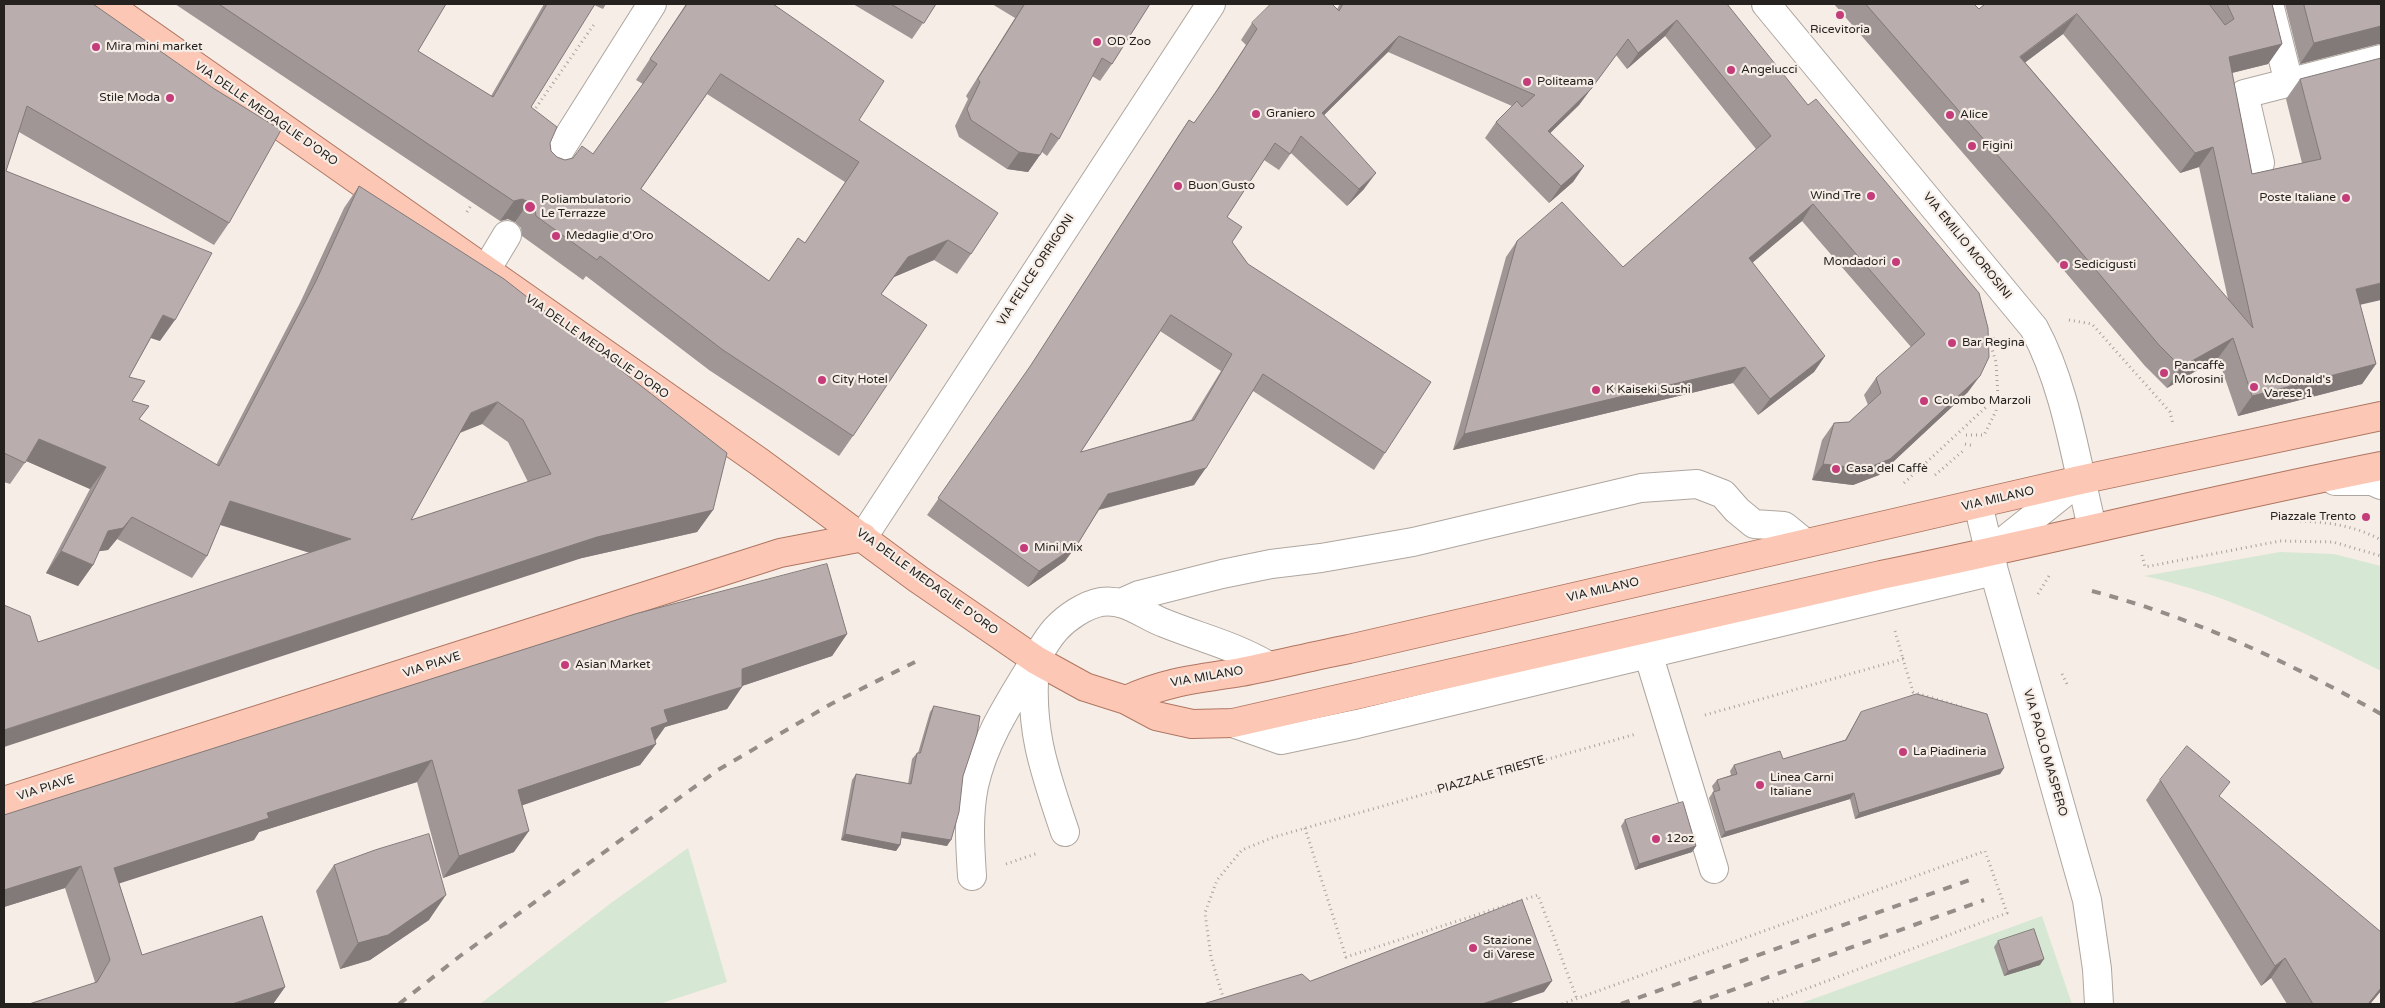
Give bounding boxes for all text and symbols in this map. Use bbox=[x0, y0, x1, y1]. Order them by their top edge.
marker: Ricevitoria bbox=[1834, 9, 1846, 21]
place label: Ricevitoria bbox=[1810, 23, 1870, 37]
place label: OD Zoo bbox=[1107, 35, 1151, 49]
marker: OD Zoo bbox=[1091, 36, 1103, 48]
place label: Mira mini market bbox=[106, 40, 203, 54]
marker: Mira mini market bbox=[90, 41, 102, 53]
street label: VIA DELLE MEDAGLIE D'ORO bbox=[191, 59, 341, 169]
place label: Angelucci bbox=[1741, 63, 1798, 77]
marker: Angelucci bbox=[1725, 64, 1737, 76]
place label: Politeama bbox=[1537, 75, 1594, 89]
marker: Politeama bbox=[1521, 76, 1533, 88]
place label: Stile Moda bbox=[99, 91, 160, 105]
marker: Stile Moda bbox=[164, 92, 176, 104]
place label: Graniero bbox=[1266, 107, 1315, 121]
marker: Graniero bbox=[1250, 108, 1262, 120]
place label: Alice bbox=[1960, 108, 1988, 122]
marker: Alice bbox=[1944, 109, 1956, 121]
place label: Figini bbox=[1982, 139, 2013, 153]
marker: Figini bbox=[1966, 140, 1978, 152]
place label: Buon Gusto bbox=[1188, 179, 1255, 193]
marker: Buon Gusto bbox=[1172, 180, 1184, 192]
place label: Wind Tre bbox=[1810, 189, 1861, 203]
marker: Wind Tre bbox=[1865, 190, 1877, 202]
street label: VIA EMILIO MOROSINI bbox=[1919, 190, 2015, 302]
place label: Poste Italiane bbox=[2259, 191, 2336, 205]
marker: Poste Italiane bbox=[2340, 192, 2352, 204]
place label: Poliambulatorio Le Terrazze bbox=[541, 193, 631, 221]
marker: Poliambulatorio Le Terrazze bbox=[523, 200, 537, 214]
street label: VIA FELICE ORRIGONI bbox=[994, 211, 1078, 329]
place label: Medaglie d'Oro bbox=[566, 229, 654, 243]
marker: Medaglie d'Oro bbox=[550, 230, 562, 242]
place label: Mondadori bbox=[1823, 255, 1886, 269]
marker: Mondadori bbox=[1890, 256, 1902, 268]
place label: Sedicigusti bbox=[2074, 258, 2136, 272]
marker: Sedicigusti bbox=[2058, 259, 2070, 271]
street label: VIA DELLE MEDAGLIE D'ORO bbox=[522, 292, 672, 402]
place label: Bar Regina bbox=[1962, 336, 2025, 350]
marker: Bar Regina bbox=[1946, 337, 1958, 349]
place label: Pancaffè Morosini bbox=[2174, 359, 2225, 387]
marker: Pancaffè Morosini bbox=[2158, 367, 2170, 379]
place label: City Hotel bbox=[832, 373, 888, 387]
place label: McDonald's Varese 1 bbox=[2264, 373, 2331, 401]
marker: City Hotel bbox=[816, 374, 828, 386]
marker: McDonald's Varese 1 bbox=[2248, 381, 2260, 393]
place label: K Kaiseki Sushi bbox=[1606, 383, 1691, 397]
marker: K Kaiseki Sushi bbox=[1590, 384, 1602, 396]
place label: Colombo Marzoli bbox=[1934, 394, 2031, 408]
marker: Colombo Marzoli bbox=[1918, 395, 1930, 407]
place label: Casa del Caffè bbox=[1846, 462, 1928, 476]
marker: Casa del Caffè bbox=[1830, 463, 1842, 475]
street label: VIA MILANO bbox=[1960, 484, 2036, 514]
place label: Piazzale Trento bbox=[2270, 510, 2356, 524]
marker: Piazzale Trento bbox=[2360, 511, 2372, 523]
street label: VIA DELLE MEDAGLIE D'ORO bbox=[853, 526, 1001, 638]
place label: Mini Mix bbox=[1034, 541, 1083, 555]
marker: Mini Mix bbox=[1018, 542, 1030, 554]
street label: VIA MILANO bbox=[1565, 575, 1641, 605]
street label: VIA PIAVE bbox=[401, 649, 463, 681]
place label: Asian Market bbox=[575, 658, 651, 672]
marker: Asian Market bbox=[559, 659, 571, 671]
street label: VIA MILANO bbox=[1169, 663, 1245, 691]
street label: VIA PAOLO MASPERO bbox=[2020, 688, 2070, 818]
place label: La Piadineria bbox=[1913, 745, 1986, 759]
marker: La Piadineria bbox=[1897, 746, 1909, 758]
street label: PIAZZALE TRIESTE bbox=[1436, 753, 1546, 797]
place label: Linea Carni Italiane bbox=[1770, 771, 1834, 799]
street label: VIA PIAVE bbox=[15, 772, 77, 804]
marker: Linea Carni Italiane bbox=[1754, 779, 1766, 791]
place label: 12oz bbox=[1666, 832, 1694, 846]
marker: 12oz bbox=[1650, 833, 1662, 845]
place label: Stazione di Varese bbox=[1483, 934, 1535, 962]
marker: Stazione di Varese bbox=[1467, 942, 1479, 954]

